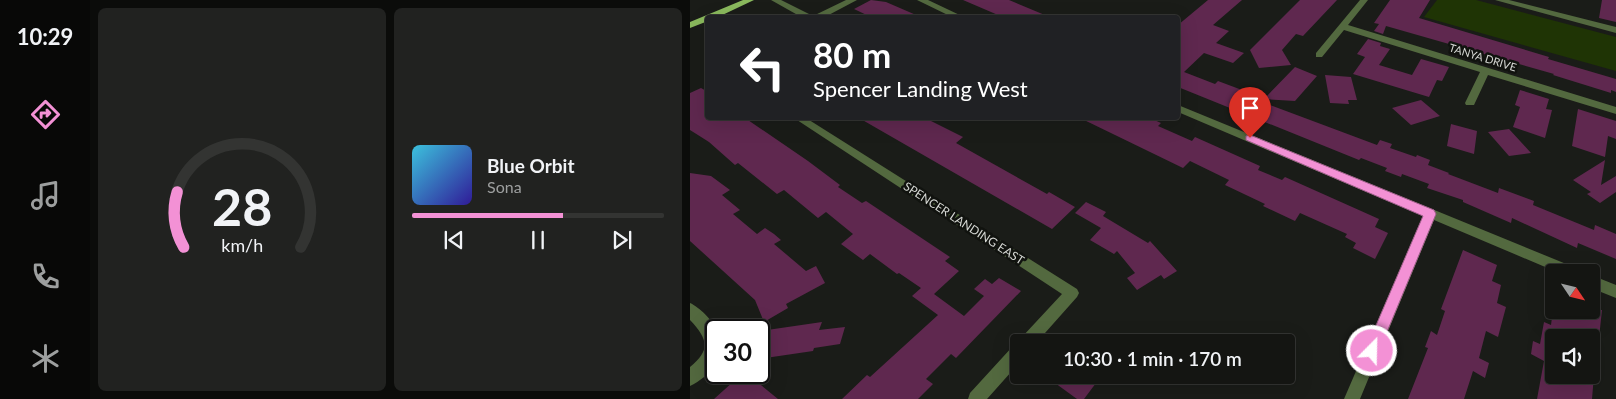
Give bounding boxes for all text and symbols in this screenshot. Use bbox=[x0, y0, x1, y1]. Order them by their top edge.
text: 10:29 bbox=[17, 23, 73, 50]
text: 80 m bbox=[813, 33, 891, 75]
icon: left bbox=[730, 35, 795, 100]
street label: TANYA DRIVE bbox=[1448, 41, 1518, 73]
text: Spencer Landing West bbox=[813, 75, 1028, 102]
pin bbox=[1229, 87, 1271, 138]
icon: arrive bbox=[1236, 94, 1264, 122]
icon: directions bbox=[28, 97, 63, 132]
text: Blue Orbit bbox=[487, 154, 575, 177]
text: 28 bbox=[212, 175, 272, 237]
text: Sona bbox=[487, 177, 522, 196]
icon: music bbox=[28, 178, 63, 213]
street label: SPENCER LANDING EAST bbox=[901, 178, 1027, 268]
icon: previous bbox=[440, 226, 468, 254]
icon: pause bbox=[524, 226, 552, 254]
icon: next bbox=[608, 226, 636, 254]
text: km/h bbox=[221, 234, 263, 256]
icon: phone bbox=[28, 259, 63, 294]
north arrow bbox=[1545, 264, 1600, 319]
map controls bbox=[1545, 264, 1600, 384]
speed limit sign: 30 bbox=[705, 319, 770, 384]
position arrow bbox=[1345, 324, 1397, 376]
button: sound bbox=[1545, 329, 1600, 384]
icon: climate bbox=[28, 341, 63, 376]
text: 10:30 · 1 min · 170 m bbox=[1063, 347, 1242, 370]

